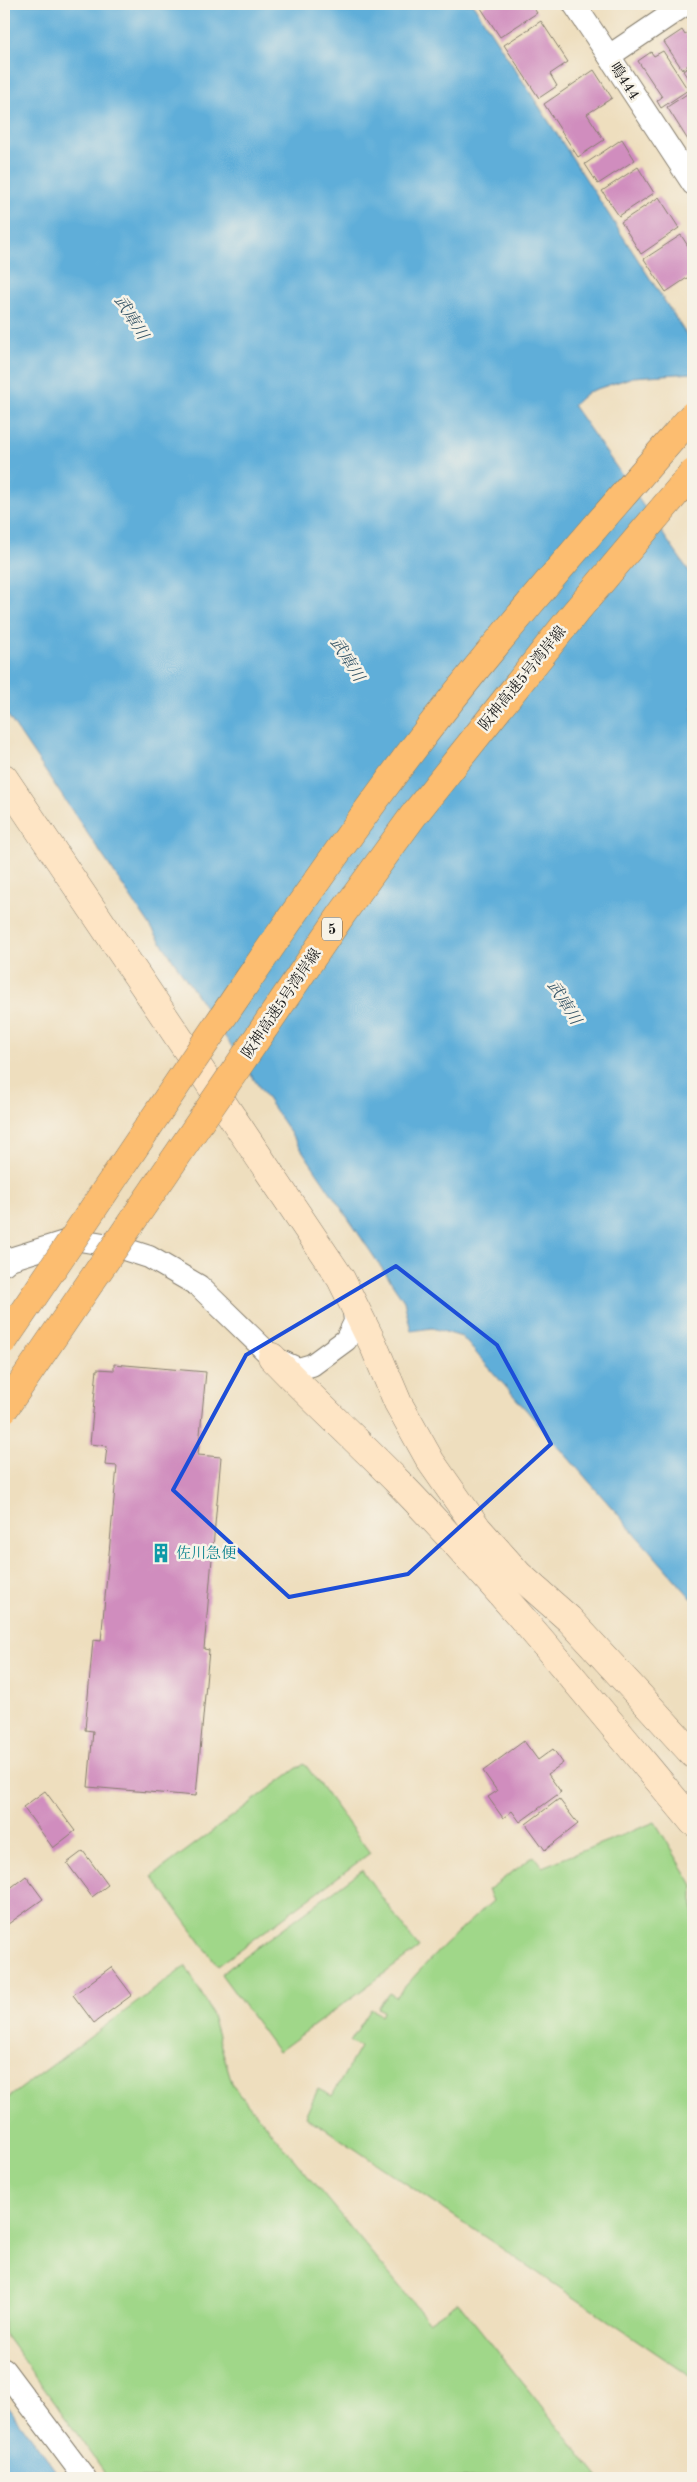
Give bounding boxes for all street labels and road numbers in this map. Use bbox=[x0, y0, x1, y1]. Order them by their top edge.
street label: 鳴444 bbox=[606, 59, 643, 103]
street label: 阪神高速5号湾岸線 bbox=[475, 623, 569, 734]
road number: 5 bbox=[322, 918, 342, 941]
street label: 阪神高速5号湾岸線 bbox=[238, 945, 324, 1061]

